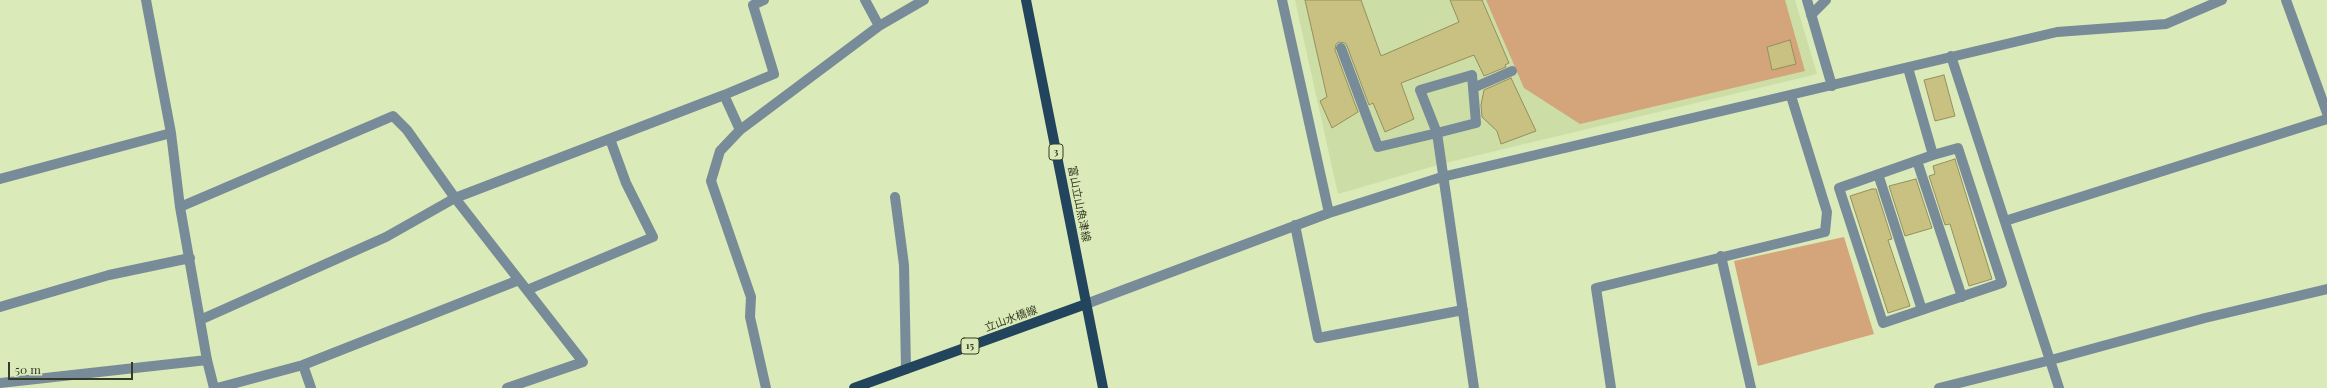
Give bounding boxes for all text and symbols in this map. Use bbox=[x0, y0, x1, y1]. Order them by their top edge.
road number: 3 bbox=[1049, 144, 1063, 160]
street label: 富山立山魚津線 bbox=[1065, 165, 1093, 243]
street label: 立山水橋線 bbox=[983, 303, 1039, 335]
road number: 15 bbox=[961, 338, 979, 354]
scale bar bbox=[10, 354, 135, 380]
text: 50 m bbox=[15, 361, 41, 377]

